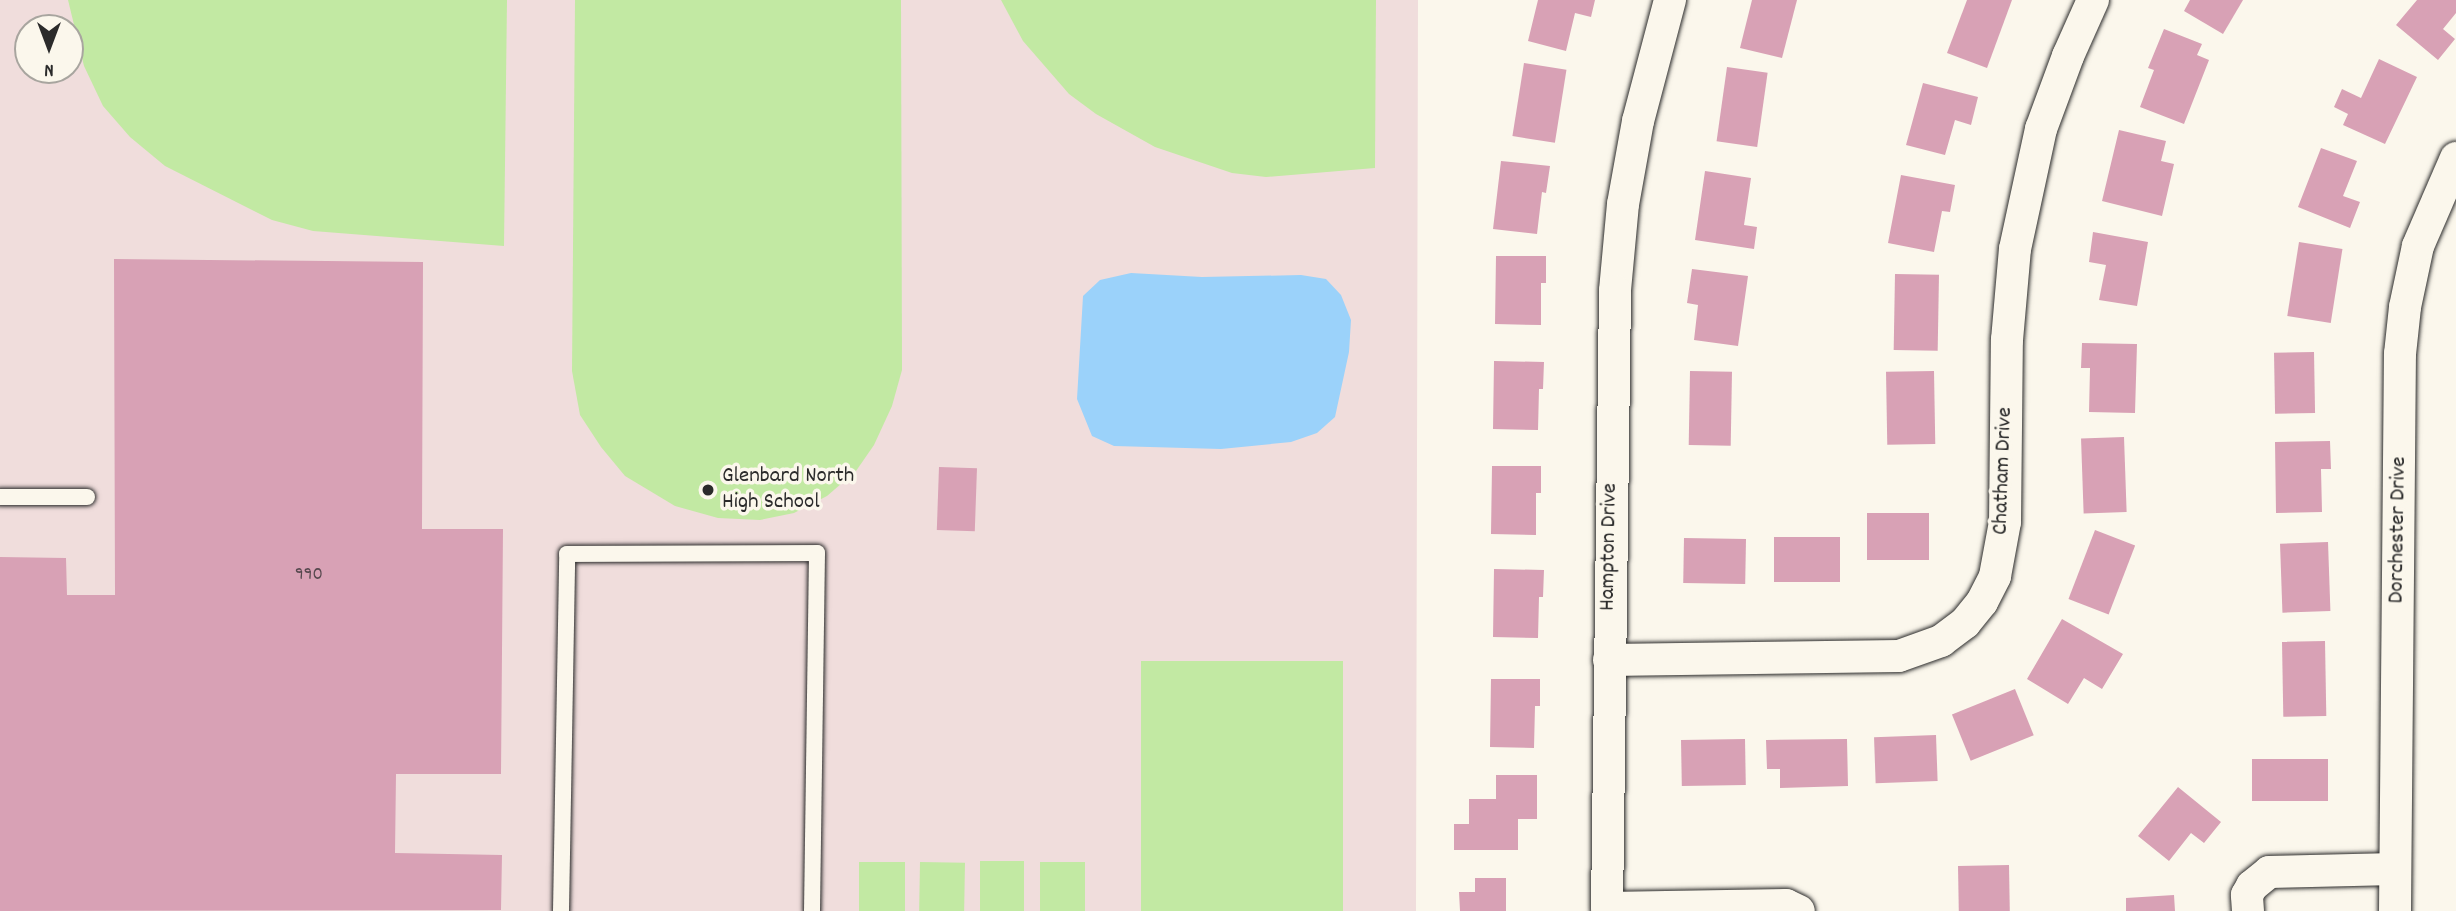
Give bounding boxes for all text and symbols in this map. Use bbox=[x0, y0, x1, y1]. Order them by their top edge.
north arrow bbox=[14, 14, 84, 84]
text: N bbox=[44, 55, 54, 82]
street label: Chatham Drive bbox=[1988, 407, 2020, 535]
street label: Dorchester Drive bbox=[2384, 456, 2414, 604]
place label: Glenbard North High School bbox=[722, 463, 854, 517]
marker: Glenbard North High School bbox=[700, 482, 716, 498]
street label: Hampton Drive bbox=[1595, 483, 1625, 611]
house number: 990 bbox=[295, 565, 323, 587]

